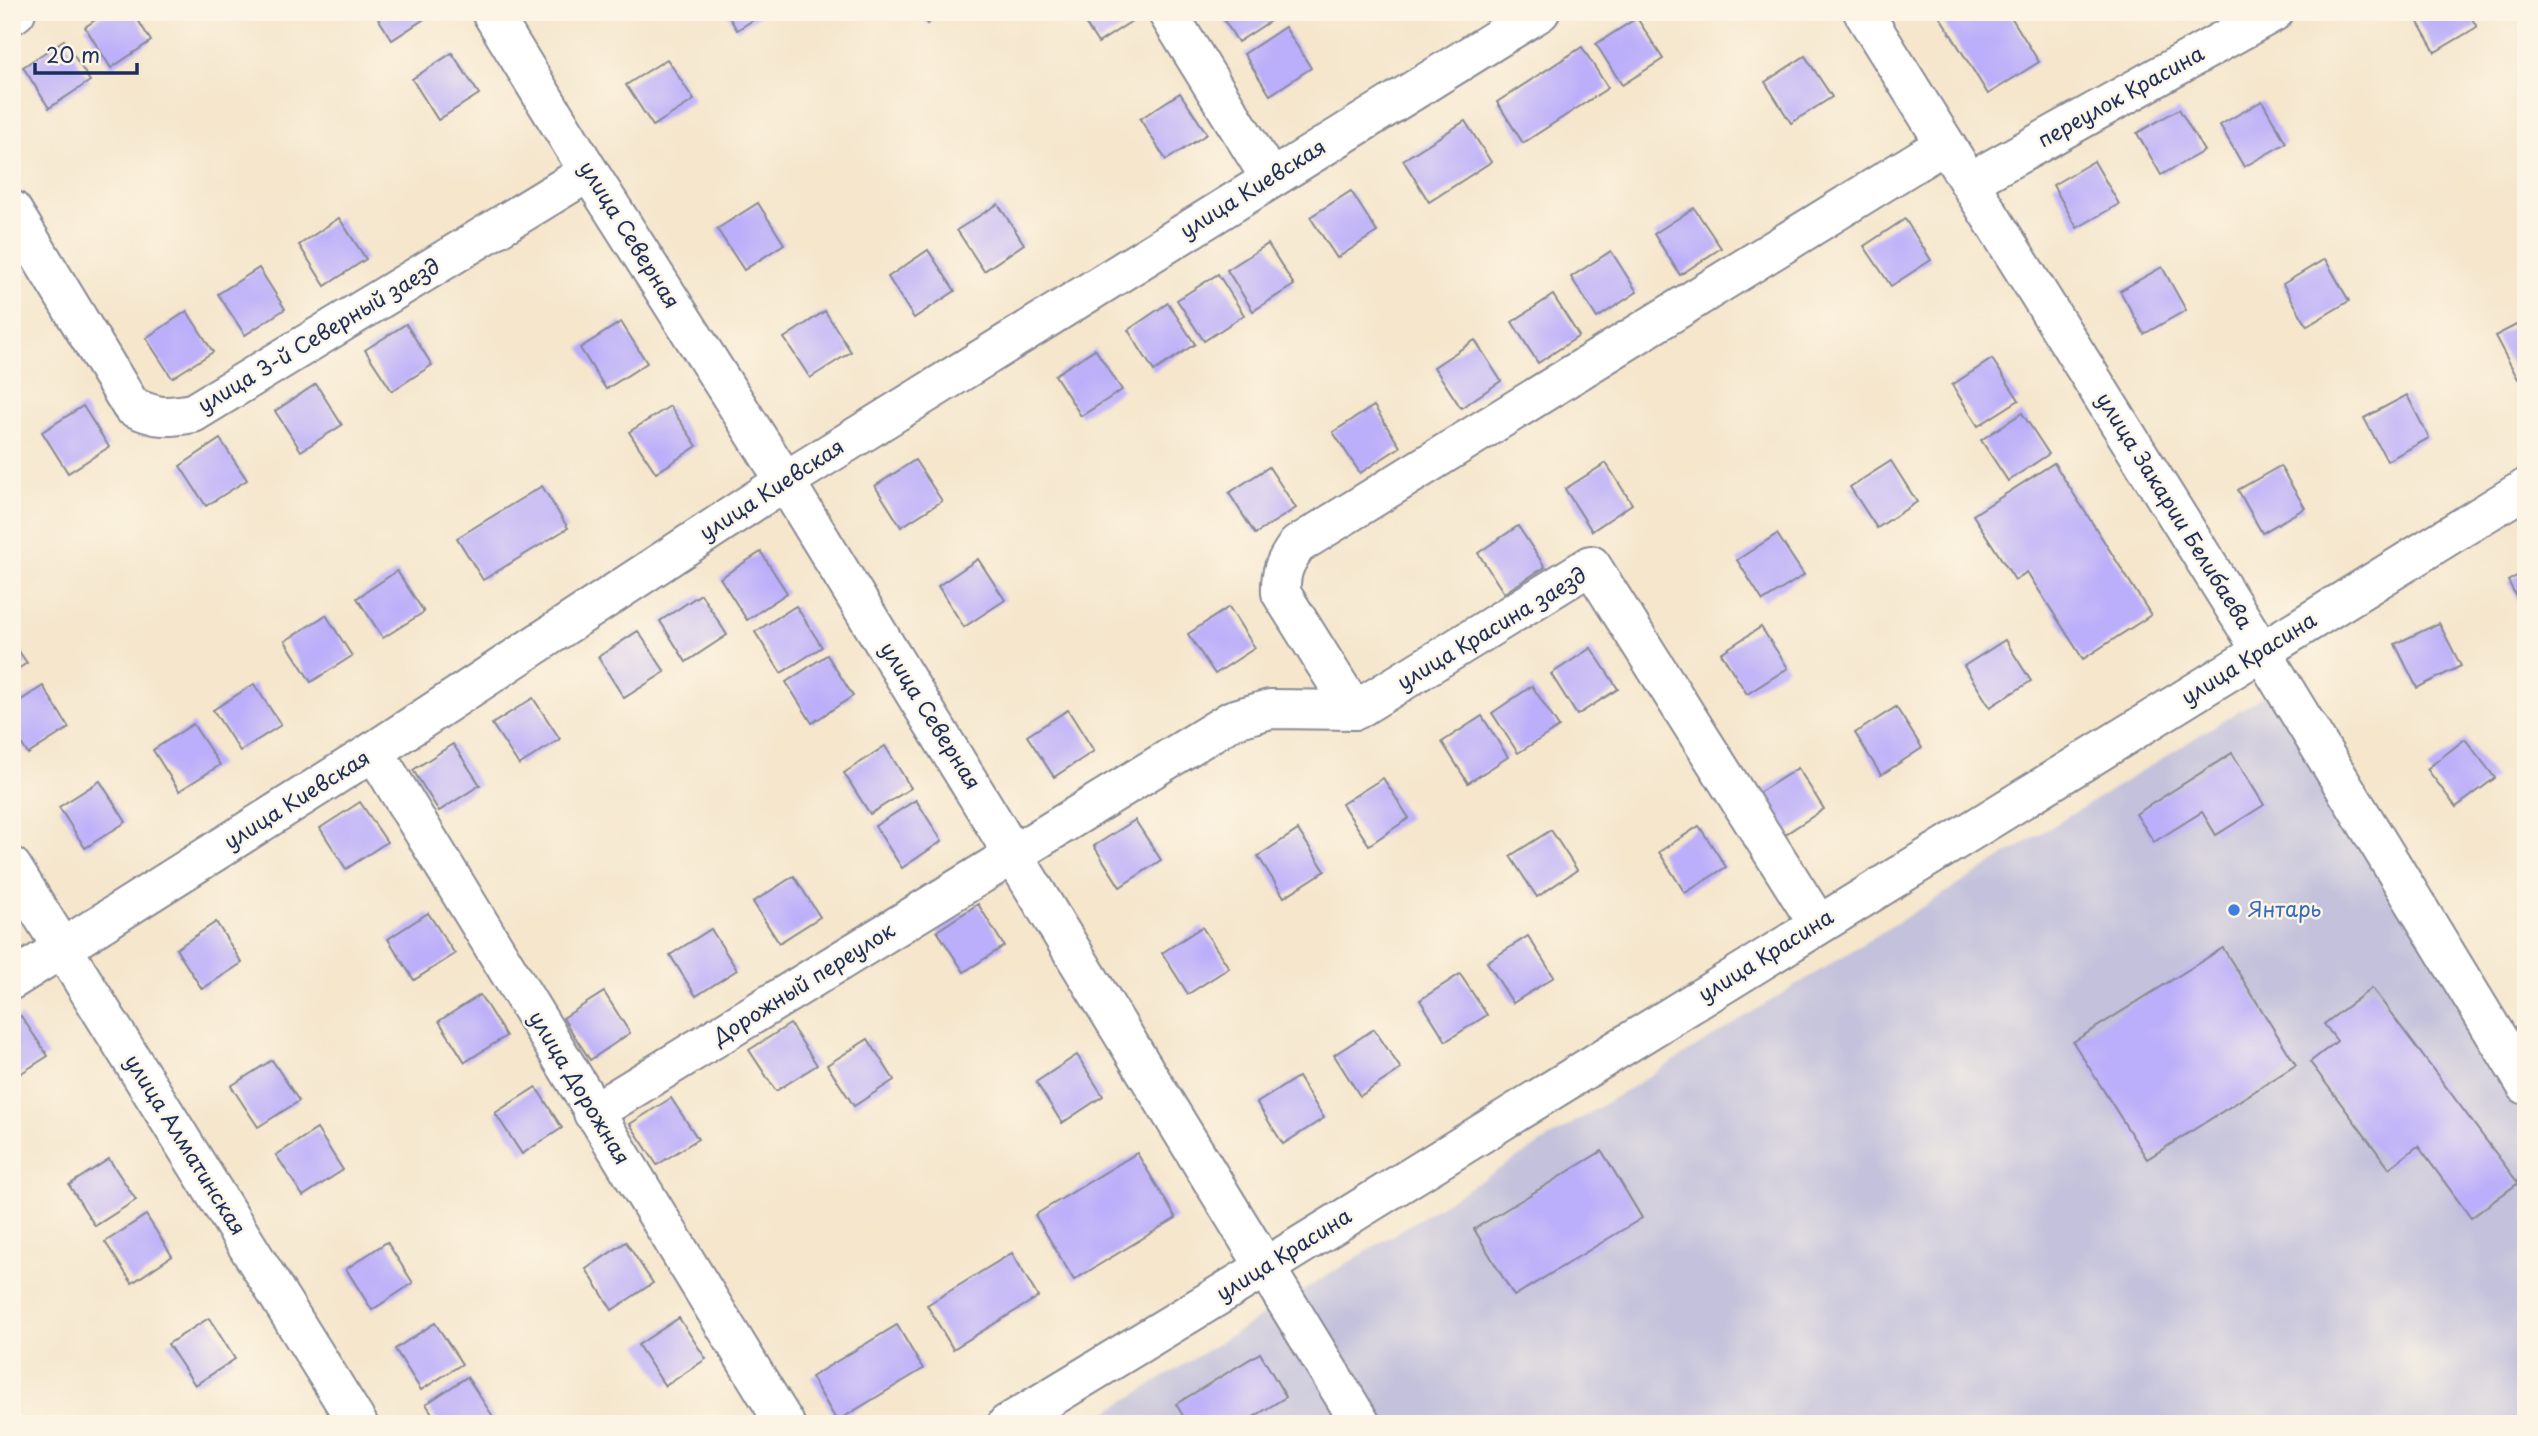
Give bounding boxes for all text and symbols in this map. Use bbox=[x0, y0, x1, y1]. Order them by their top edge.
scale bar bbox=[35, 32, 136, 76]
street label: переулок Красина bbox=[2031, 36, 2210, 154]
text: 20 m bbox=[46, 38, 100, 70]
street label: улица Киевская bbox=[1173, 130, 1331, 245]
street label: улица Северная bbox=[572, 154, 689, 314]
street label: улица 3-й Северный заезд bbox=[191, 249, 445, 420]
street label: улица Закарии Белибаева bbox=[2090, 385, 2262, 635]
street label: улица Киевская bbox=[692, 429, 850, 547]
street label: улица Красина заезд bbox=[1390, 558, 1592, 697]
street label: улица Красина bbox=[2174, 602, 2323, 712]
street label: улица Северная bbox=[873, 635, 990, 795]
street label: улица Киевская bbox=[217, 741, 375, 856]
place label: Янтарь bbox=[2248, 892, 2321, 924]
street label: улица Красина bbox=[1691, 899, 1840, 1009]
marker: Янтарь bbox=[2226, 902, 2242, 918]
street label: Дорожный переулок bbox=[705, 913, 901, 1052]
street label: улица Дорожная bbox=[522, 1004, 639, 1170]
street label: улица Алматинская bbox=[118, 1047, 255, 1241]
street label: улица Красина bbox=[1209, 1198, 1358, 1308]

